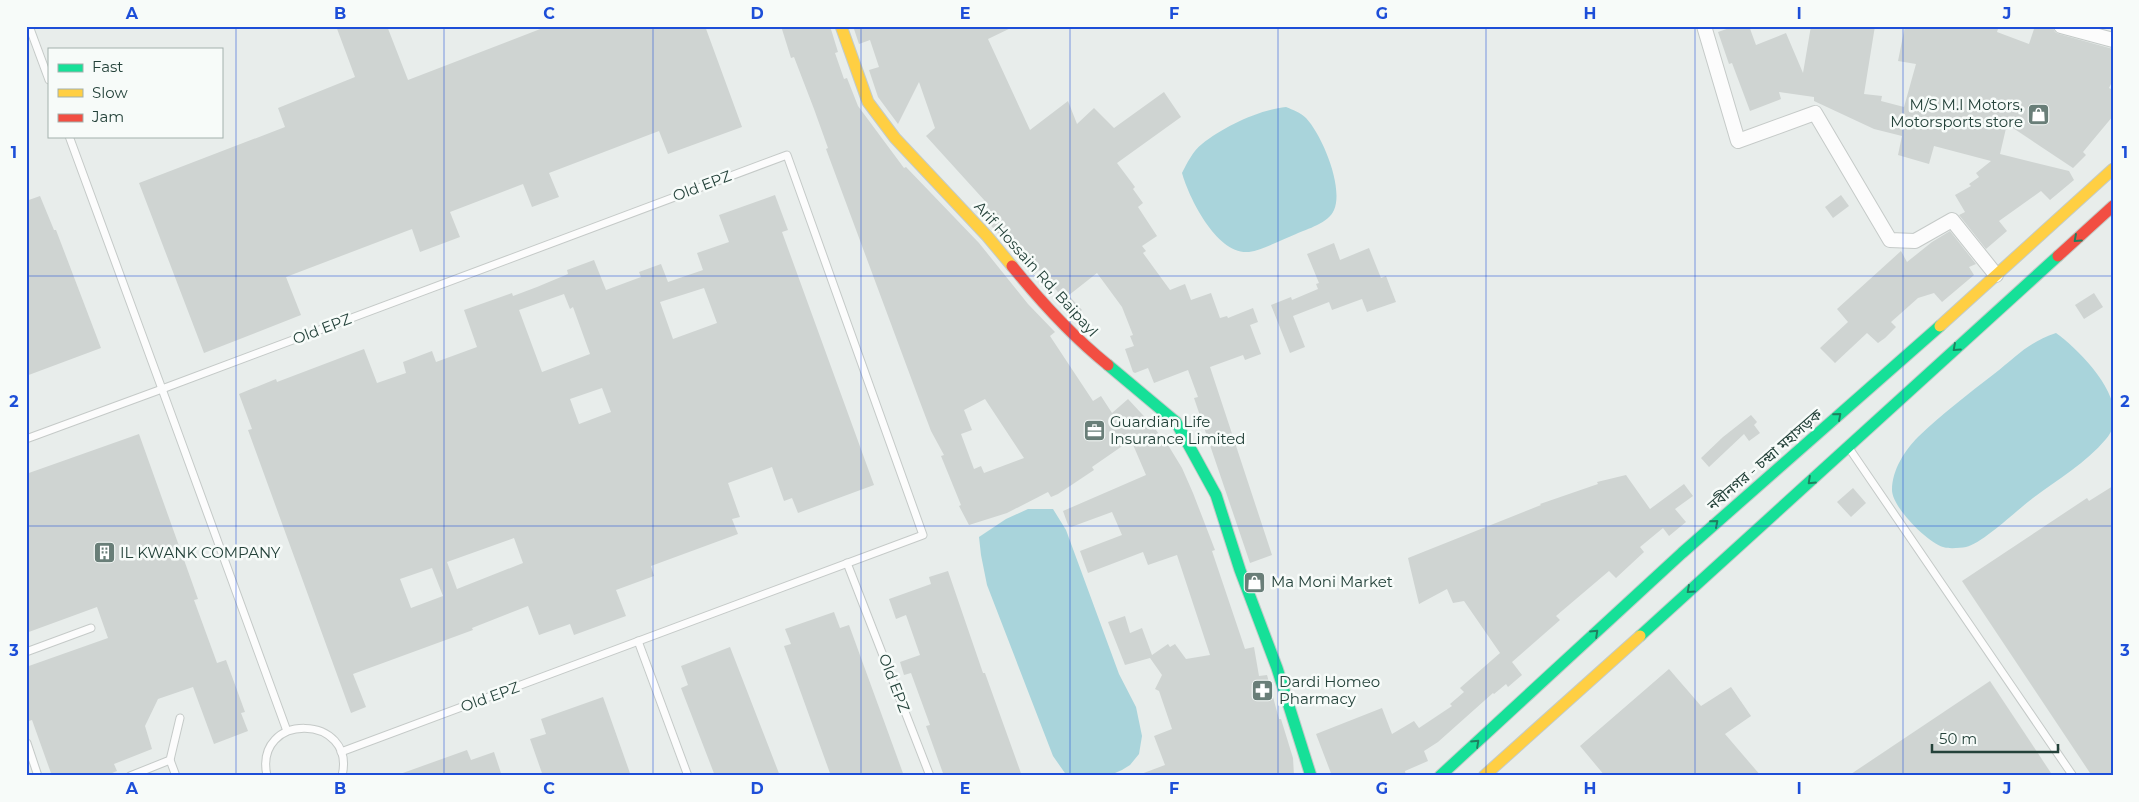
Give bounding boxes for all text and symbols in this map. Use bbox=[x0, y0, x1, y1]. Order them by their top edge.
text: A bbox=[125, 4, 139, 23]
text: B bbox=[334, 4, 346, 23]
text: C bbox=[543, 4, 555, 23]
text: D bbox=[750, 4, 764, 23]
text: E bbox=[960, 4, 970, 23]
text: F bbox=[1169, 4, 1179, 23]
text: G bbox=[1376, 4, 1388, 23]
text: H bbox=[1584, 4, 1596, 23]
text: I bbox=[1796, 4, 1802, 23]
text: J bbox=[2002, 4, 2011, 23]
legend bbox=[48, 48, 222, 138]
text: Fast bbox=[92, 57, 123, 76]
text: Slow bbox=[92, 83, 128, 102]
place label: M/S M.I Motors, Motorsports store bbox=[1890, 95, 2023, 131]
shop icon: M/S M.I Motors, Motorsports store bbox=[2027, 102, 2051, 126]
text: Jam bbox=[91, 107, 124, 126]
text: 1 bbox=[11, 143, 17, 162]
text: 1 bbox=[2122, 143, 2128, 162]
street label: Old EPZ bbox=[670, 166, 734, 205]
street label: Arif Hossain Rd, Baipayl bbox=[970, 197, 1102, 340]
one-way arrow bbox=[2073, 233, 2082, 242]
street label: Old EPZ bbox=[290, 309, 354, 348]
one-way arrow bbox=[1953, 342, 1962, 351]
text: 2 bbox=[9, 392, 19, 411]
text: 2 bbox=[2120, 392, 2130, 411]
street label: নবীনগর - চন্দ্রা মহাসড়ক bbox=[1703, 404, 1826, 515]
place label: Guardian Life Insurance Limited bbox=[1110, 412, 1246, 448]
one-way arrow bbox=[1832, 413, 1841, 422]
office icon: Guardian Life Insurance Limited bbox=[1082, 419, 1106, 443]
one-way arrow bbox=[1807, 475, 1816, 484]
one-way arrow bbox=[1710, 520, 1719, 529]
building icon: IL KWANK COMPANY bbox=[92, 541, 116, 565]
place label: IL KWANK COMPANY bbox=[120, 543, 281, 562]
shop icon: Ma Moni Market bbox=[1243, 570, 1267, 594]
place label: Ma Moni Market bbox=[1271, 572, 1393, 591]
one-way arrow bbox=[1687, 585, 1696, 594]
one-way arrow bbox=[1590, 630, 1599, 639]
text: 3 bbox=[8, 641, 19, 660]
text: 3 bbox=[2119, 641, 2130, 660]
street label: Old EPZ bbox=[875, 651, 914, 715]
place label: Dardi Homeo Pharmacy bbox=[1279, 672, 1380, 708]
street label: Old EPZ bbox=[458, 677, 522, 716]
pharmacy icon: Dardi Homeo Pharmacy bbox=[1251, 679, 1275, 703]
scale bar bbox=[1932, 722, 2058, 754]
text: 50 m bbox=[1939, 729, 1977, 748]
one-way arrow bbox=[1470, 740, 1479, 749]
text: A bbox=[125, 779, 139, 798]
text: B bbox=[334, 779, 346, 798]
text: C bbox=[543, 779, 555, 798]
text: D bbox=[750, 779, 764, 798]
text: E bbox=[960, 779, 970, 798]
text: F bbox=[1169, 779, 1179, 798]
text: G bbox=[1376, 779, 1388, 798]
text: H bbox=[1584, 779, 1596, 798]
text: I bbox=[1796, 779, 1802, 798]
text: J bbox=[2002, 779, 2011, 798]

